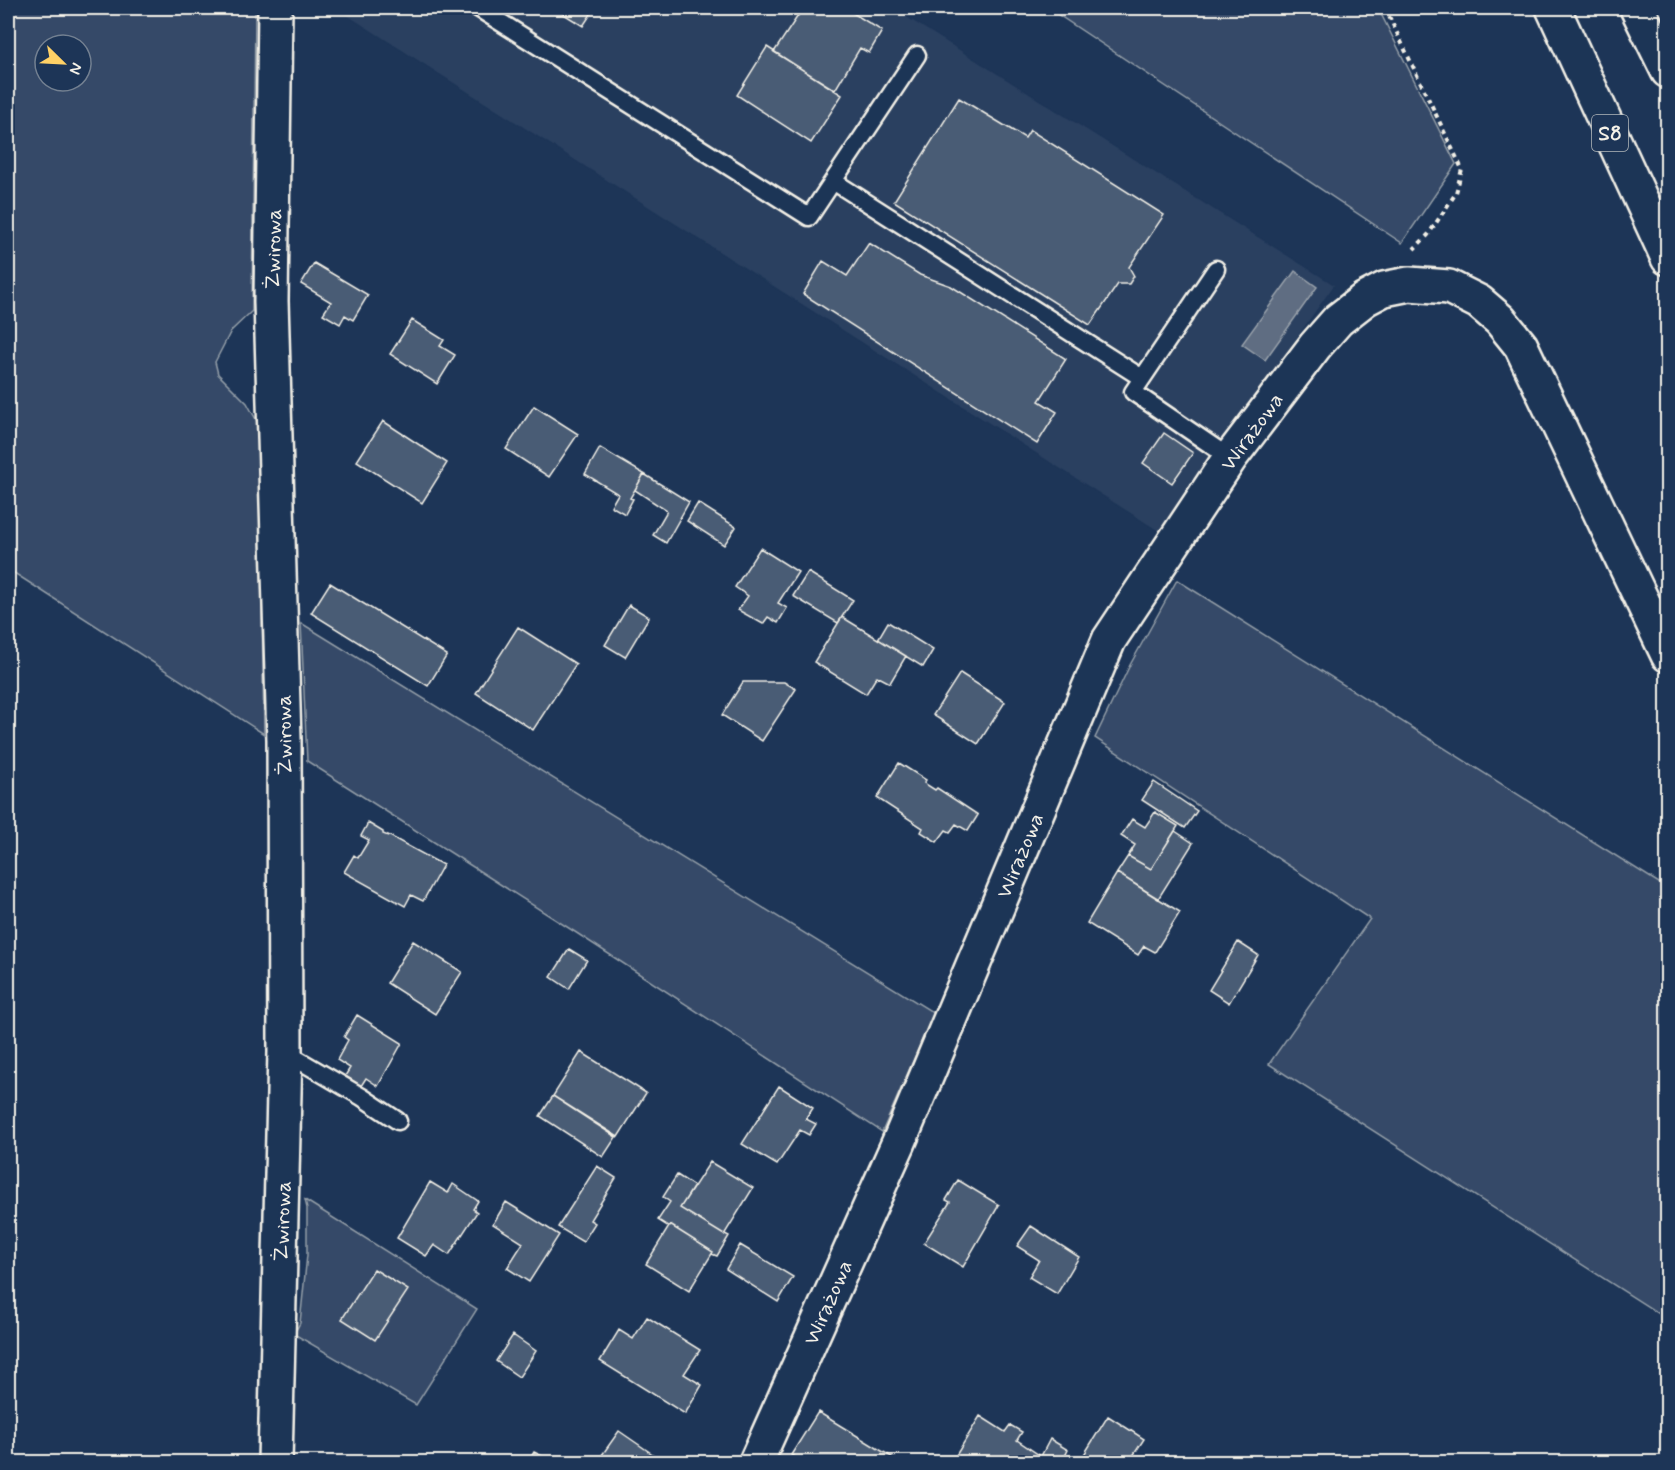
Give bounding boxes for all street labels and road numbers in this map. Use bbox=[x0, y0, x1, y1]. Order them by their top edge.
road number: S8 bbox=[1592, 115, 1628, 151]
street label: Żwirowa bbox=[259, 208, 289, 290]
street label: Wirażowa bbox=[1215, 387, 1291, 477]
street label: Żwirowa bbox=[270, 694, 300, 776]
street label: Wirażowa bbox=[990, 809, 1051, 903]
street label: Żwirowa bbox=[268, 1180, 298, 1262]
street label: Wirażowa bbox=[798, 1256, 860, 1350]

